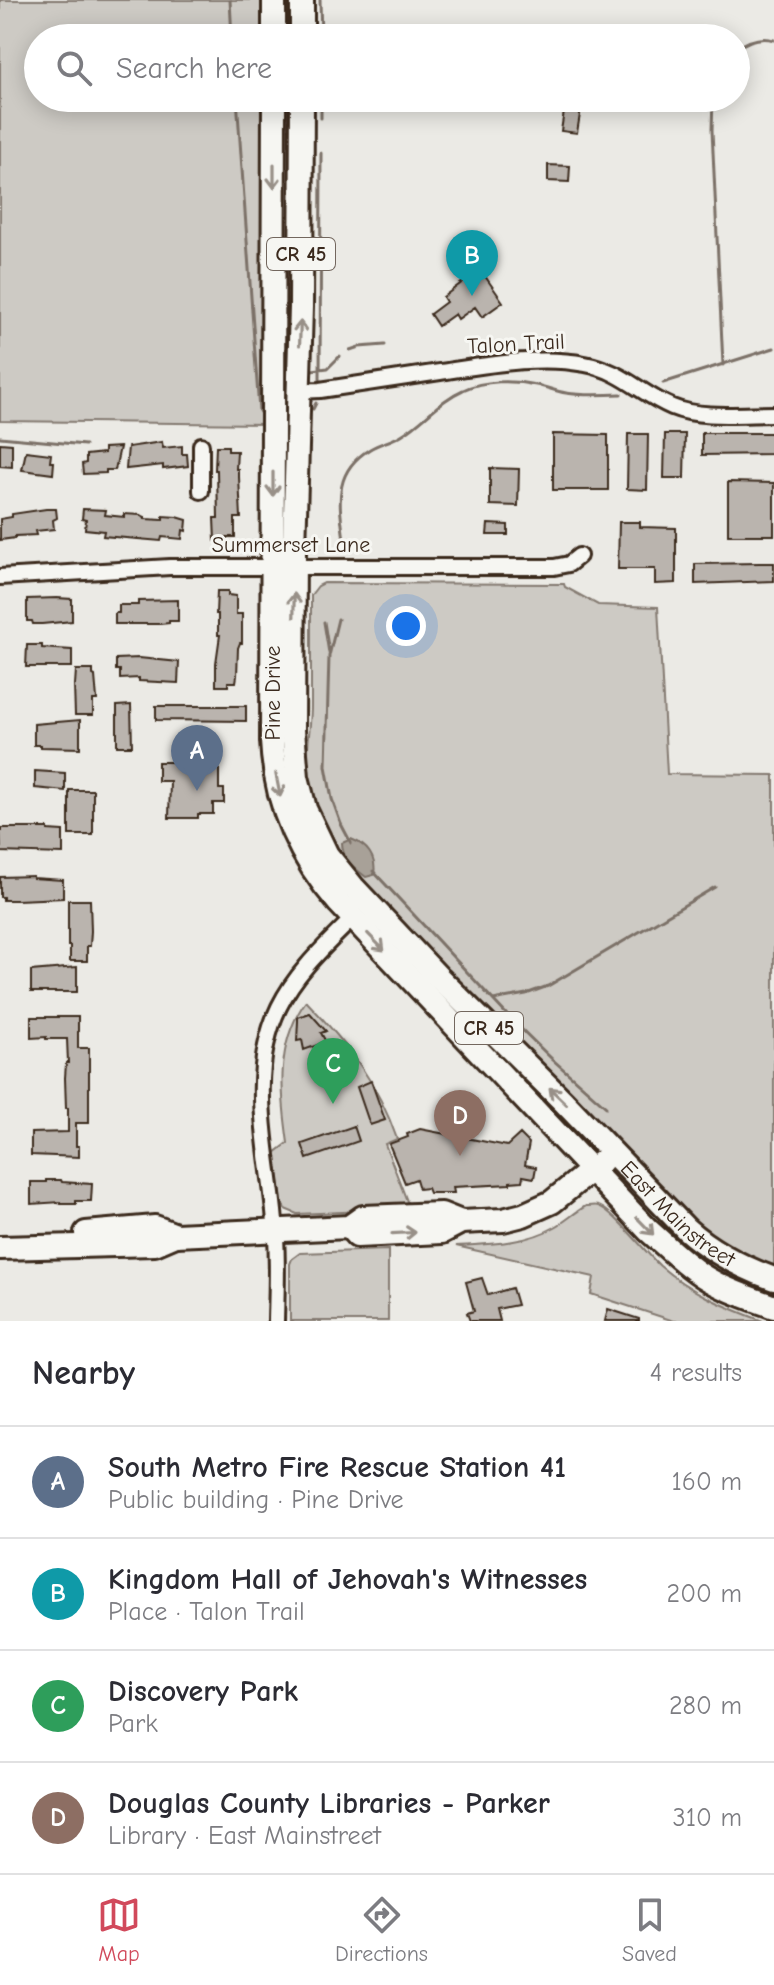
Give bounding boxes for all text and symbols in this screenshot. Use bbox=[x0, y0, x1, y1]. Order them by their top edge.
search box bbox=[24, 24, 750, 112]
icon: search bbox=[52, 46, 96, 90]
text: Search here bbox=[116, 51, 272, 86]
one-way arrow bbox=[266, 162, 282, 189]
pin: B bbox=[446, 230, 498, 296]
road number: CR 45 bbox=[267, 238, 335, 270]
one-way arrow bbox=[293, 320, 308, 347]
street label: Talon Trail bbox=[467, 328, 565, 360]
one-way arrow bbox=[265, 470, 281, 497]
street label: Summerset Lane bbox=[212, 532, 370, 558]
one-way arrow bbox=[286, 592, 301, 619]
your location bbox=[386, 606, 426, 646]
street label: Pine Drive bbox=[260, 645, 286, 741]
pin: A bbox=[171, 725, 223, 791]
one-way arrow bbox=[271, 772, 286, 797]
one-way arrow bbox=[366, 932, 385, 952]
road number: CR 45 bbox=[455, 1012, 523, 1044]
pin: C bbox=[307, 1038, 359, 1104]
one-way arrow bbox=[549, 1087, 568, 1106]
pin: D bbox=[434, 1090, 486, 1156]
street label: East Mainstreet bbox=[615, 1156, 740, 1273]
one-way arrow bbox=[635, 1216, 654, 1235]
one-way arrow bbox=[390, 1226, 417, 1241]
text: Nearby bbox=[32, 1353, 135, 1393]
text: 4 results bbox=[650, 1358, 742, 1388]
text: South Metro Fire Rescue Station 41 bbox=[108, 1450, 566, 1485]
text: A bbox=[51, 1467, 65, 1497]
text: 160 m bbox=[672, 1467, 742, 1497]
text: Public building · Pine Drive bbox=[108, 1485, 404, 1515]
text: Kingdom Hall of Jehovah's Witnesses bbox=[108, 1562, 587, 1597]
text: B bbox=[50, 1579, 66, 1609]
text: 200 m bbox=[667, 1579, 742, 1609]
text: Place · Talon Trail bbox=[108, 1597, 305, 1627]
text: Discovery Park bbox=[108, 1674, 298, 1709]
text: C bbox=[50, 1691, 66, 1721]
text: 280 m bbox=[669, 1691, 742, 1721]
text: Park bbox=[108, 1709, 158, 1739]
text: Douglas County Libraries - Parker bbox=[108, 1786, 550, 1821]
text: D bbox=[50, 1803, 66, 1833]
text: 310 m bbox=[673, 1803, 742, 1833]
text: Library · East Mainstreet bbox=[108, 1821, 381, 1851]
tab: Map bbox=[97, 1893, 141, 1967]
tab: Directions bbox=[335, 1893, 428, 1967]
tab: Saved bbox=[622, 1893, 677, 1967]

